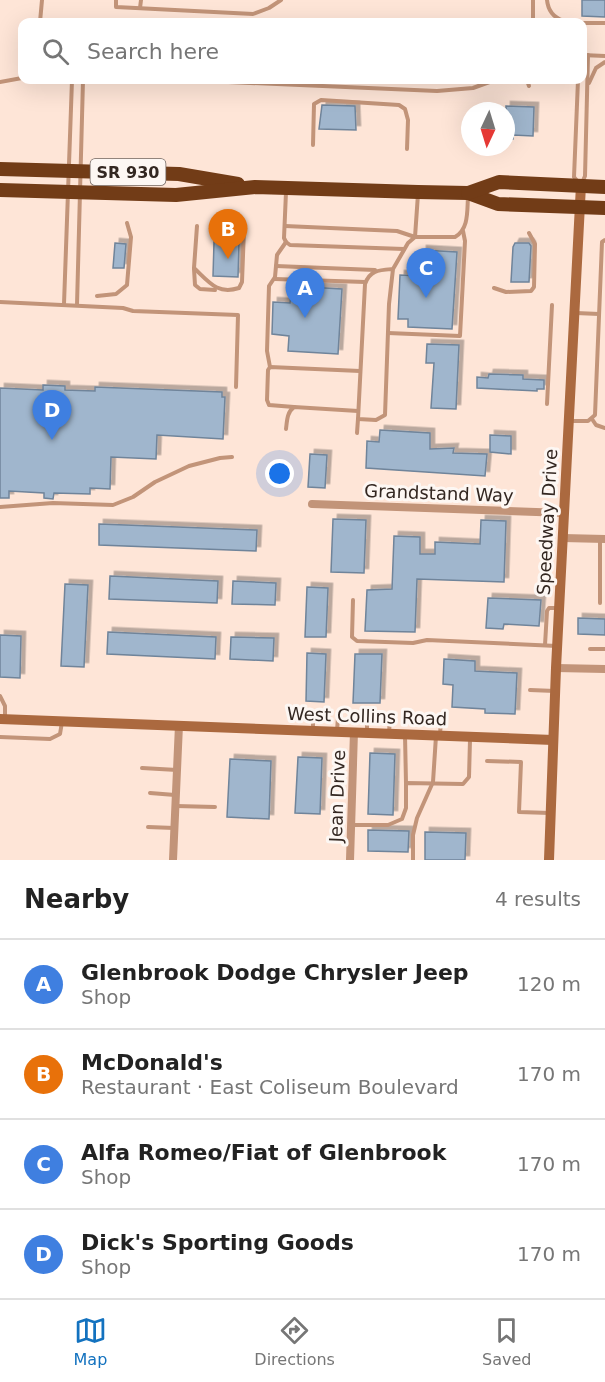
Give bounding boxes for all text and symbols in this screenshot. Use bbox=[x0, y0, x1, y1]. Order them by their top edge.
search box bbox=[18, 18, 587, 84]
icon: search bbox=[39, 35, 72, 68]
text: Search here bbox=[87, 39, 219, 64]
north arrow bbox=[461, 102, 515, 156]
road number: SR 930 bbox=[90, 159, 166, 185]
pin: B bbox=[208, 210, 248, 259]
pin: C bbox=[406, 248, 446, 298]
pin: A bbox=[286, 268, 324, 318]
pin: D bbox=[32, 390, 72, 440]
street label: Speedway Drive bbox=[533, 448, 561, 596]
your location bbox=[265, 459, 294, 488]
street label: Grandstand Way bbox=[364, 480, 514, 506]
street label: West Collins Road bbox=[287, 703, 447, 729]
street label: Jean Drive bbox=[325, 749, 349, 844]
text: Nearby bbox=[24, 884, 129, 914]
text: 4 results bbox=[495, 887, 581, 911]
text: Glenbrook Dodge Chrysler Jeep bbox=[81, 960, 469, 985]
text: A bbox=[36, 972, 51, 996]
text: 120 m bbox=[517, 972, 581, 996]
text: Shop bbox=[81, 985, 131, 1009]
text: McDonald's bbox=[81, 1050, 223, 1075]
text: B bbox=[36, 1062, 51, 1086]
text: 170 m bbox=[517, 1062, 581, 1086]
text: Restaurant · East Coliseum Boulevard bbox=[81, 1075, 459, 1099]
text: Alfa Romeo/Fiat of Glenbrook bbox=[81, 1140, 446, 1165]
text: C bbox=[36, 1152, 51, 1176]
text: 170 m bbox=[517, 1152, 581, 1176]
text: Shop bbox=[81, 1165, 131, 1189]
text: Dick's Sporting Goods bbox=[81, 1230, 354, 1255]
text: D bbox=[35, 1242, 52, 1266]
text: 170 m bbox=[517, 1242, 581, 1266]
text: Shop bbox=[81, 1255, 131, 1279]
tab: Map bbox=[74, 1314, 107, 1369]
tab: Directions bbox=[254, 1314, 335, 1369]
tab: Saved bbox=[482, 1314, 531, 1369]

